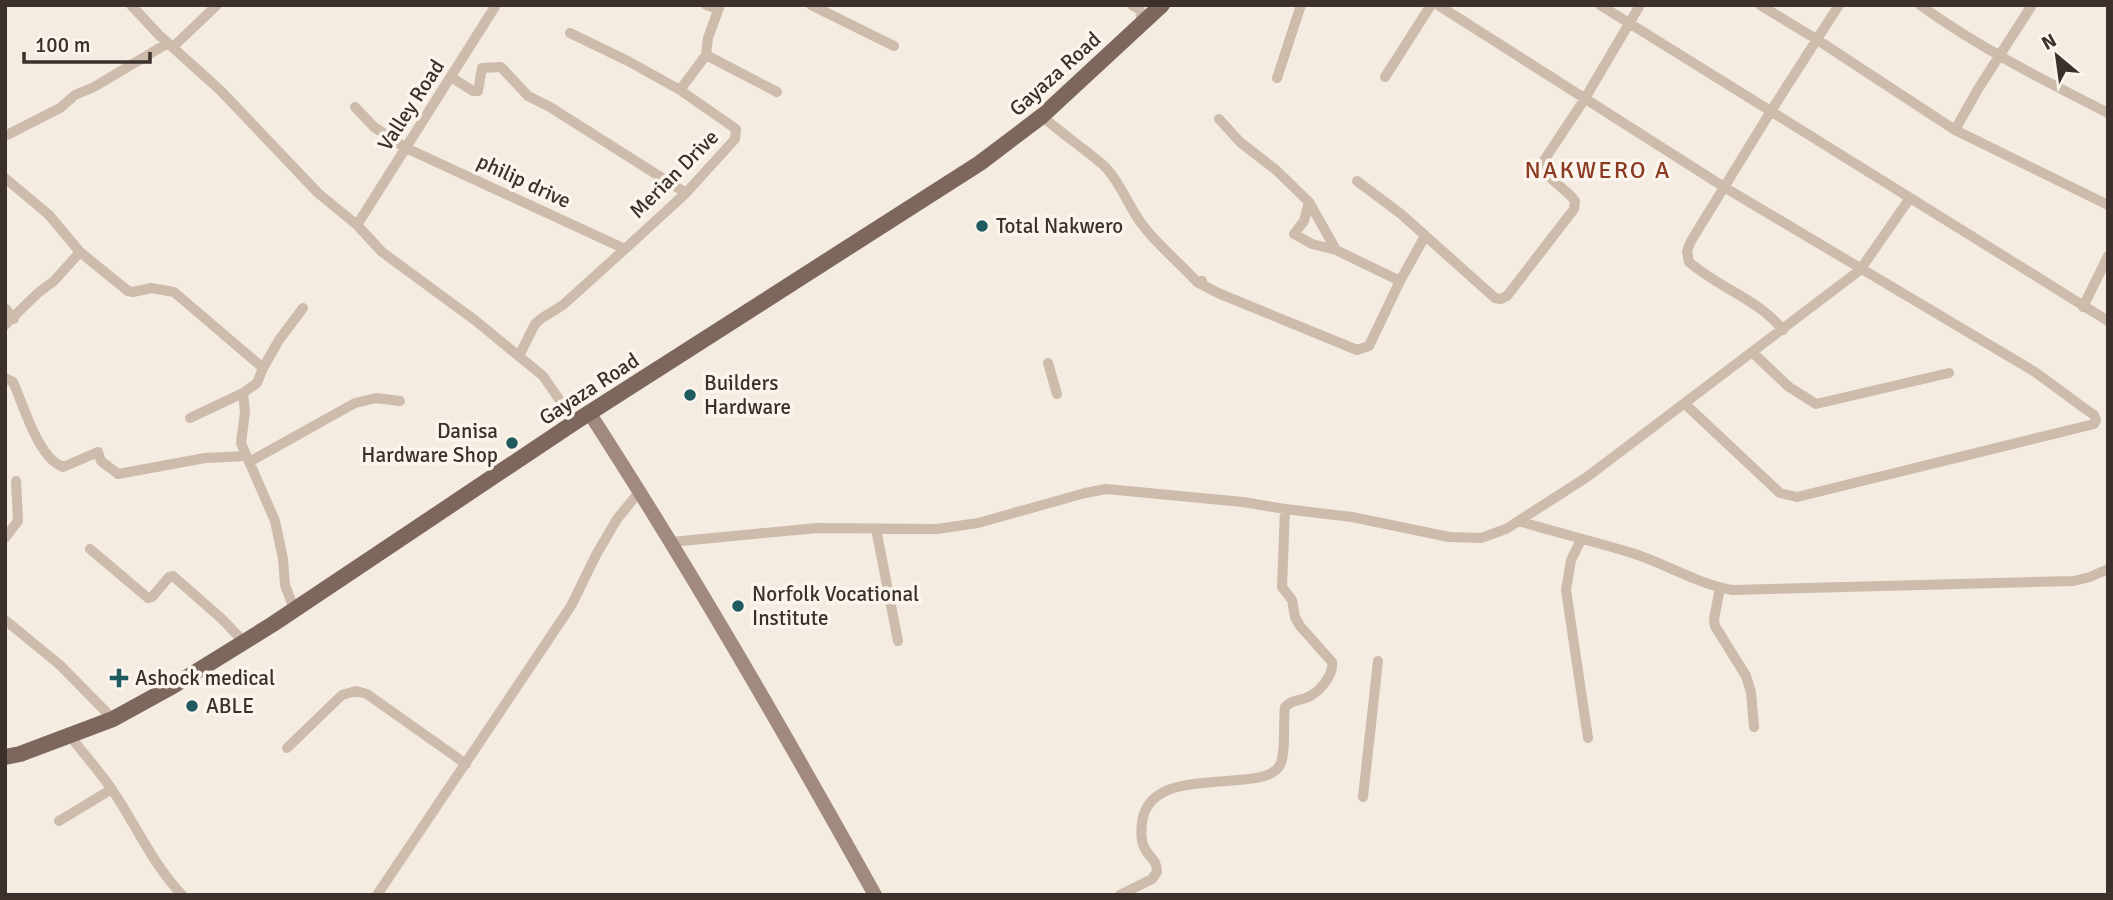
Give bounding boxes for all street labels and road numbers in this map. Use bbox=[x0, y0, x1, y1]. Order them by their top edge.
street label: Gayaza Road bbox=[1004, 26, 1106, 122]
street label: Valley Road bbox=[372, 55, 450, 155]
street label: Merian Drive bbox=[624, 124, 724, 224]
street label: philip drive bbox=[473, 148, 575, 214]
street label: Gayaza Road bbox=[534, 347, 644, 431]

